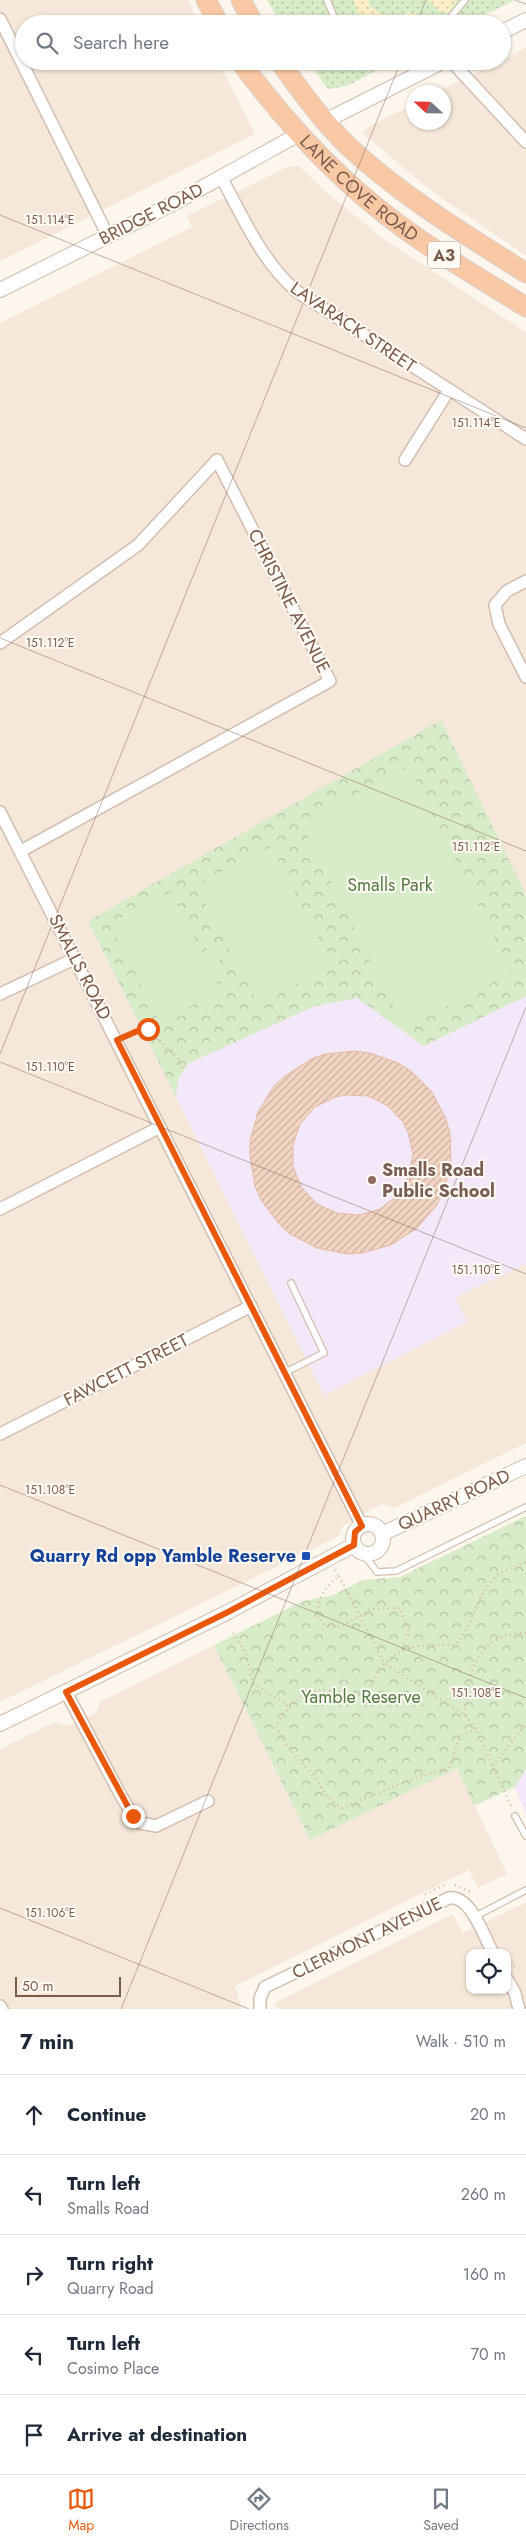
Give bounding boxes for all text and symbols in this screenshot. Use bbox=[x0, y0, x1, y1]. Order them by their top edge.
search box bbox=[15, 15, 511, 70]
icon: search bbox=[33, 29, 61, 57]
text: Search here bbox=[73, 29, 169, 56]
north arrow bbox=[406, 85, 451, 130]
street label: LANE COVE ROAD bbox=[294, 129, 424, 248]
street label: BRIDGE ROAD bbox=[94, 177, 208, 251]
text: 151.114°E bbox=[26, 211, 74, 229]
road number: A3 bbox=[428, 242, 460, 268]
street label: LAVARACK STREET bbox=[285, 275, 422, 379]
text: 151.114°E bbox=[452, 414, 500, 432]
street label: CHRISTINE AVENUE bbox=[241, 524, 337, 678]
text: 151.112°E bbox=[26, 634, 74, 652]
text: 151.112°E bbox=[452, 838, 500, 856]
park label: Smalls Park bbox=[347, 872, 433, 898]
street label: SMALLS ROAD bbox=[42, 910, 118, 1024]
route start bbox=[137, 1018, 160, 1041]
text: 151.110°E bbox=[25, 1058, 75, 1076]
place label: Smalls Road Public School bbox=[382, 1157, 495, 1204]
marker: Smalls Road Public School bbox=[366, 1174, 378, 1186]
text: 151.110°E bbox=[451, 1261, 501, 1279]
street label: FAWCETT STREET bbox=[59, 1327, 193, 1413]
street label: QUARRY ROAD bbox=[394, 1463, 514, 1537]
text: 151.108°E bbox=[25, 1481, 75, 1499]
place label: Quarry Rd opp Yamble Reserve bbox=[30, 1543, 296, 1569]
marker: Quarry Rd opp Yamble Reserve bbox=[300, 1550, 312, 1562]
park label: Yamble Reserve bbox=[301, 1684, 421, 1710]
text: 151.108°E bbox=[451, 1684, 501, 1702]
route end bbox=[122, 1805, 145, 1828]
street label: CLERMONT AVENUE bbox=[288, 1890, 446, 1986]
text: 151.106°E bbox=[25, 1904, 75, 1922]
map controls bbox=[466, 1949, 511, 1994]
button: locate bbox=[466, 1949, 511, 1994]
scale bar bbox=[15, 1974, 121, 1997]
text: 50 m bbox=[22, 1976, 53, 1996]
text: 7 min bbox=[20, 2027, 74, 2057]
text: Walk · 510 m bbox=[416, 2030, 506, 2053]
icon: ahead bbox=[20, 2101, 48, 2129]
text: Continue bbox=[67, 2101, 146, 2128]
text: 20 m bbox=[470, 2103, 506, 2126]
text: Turn left bbox=[67, 2170, 140, 2197]
icon: left bbox=[20, 2181, 48, 2209]
text: 260 m bbox=[461, 2183, 506, 2206]
text: Smalls Road bbox=[67, 2197, 149, 2220]
text: Turn right bbox=[67, 2250, 153, 2277]
icon: right bbox=[20, 2261, 48, 2289]
text: 160 m bbox=[463, 2263, 506, 2286]
text: Quarry Road bbox=[67, 2277, 154, 2300]
text: Turn left bbox=[67, 2330, 140, 2357]
icon: left bbox=[20, 2341, 48, 2369]
text: 70 m bbox=[471, 2343, 506, 2366]
text: Cosimo Place bbox=[67, 2357, 159, 2380]
icon: arrive bbox=[20, 2421, 48, 2449]
text: Arrive at destination bbox=[67, 2421, 247, 2448]
tab: Map bbox=[67, 2485, 95, 2535]
tab: Directions bbox=[230, 2485, 289, 2535]
tab: Saved bbox=[423, 2485, 459, 2535]

